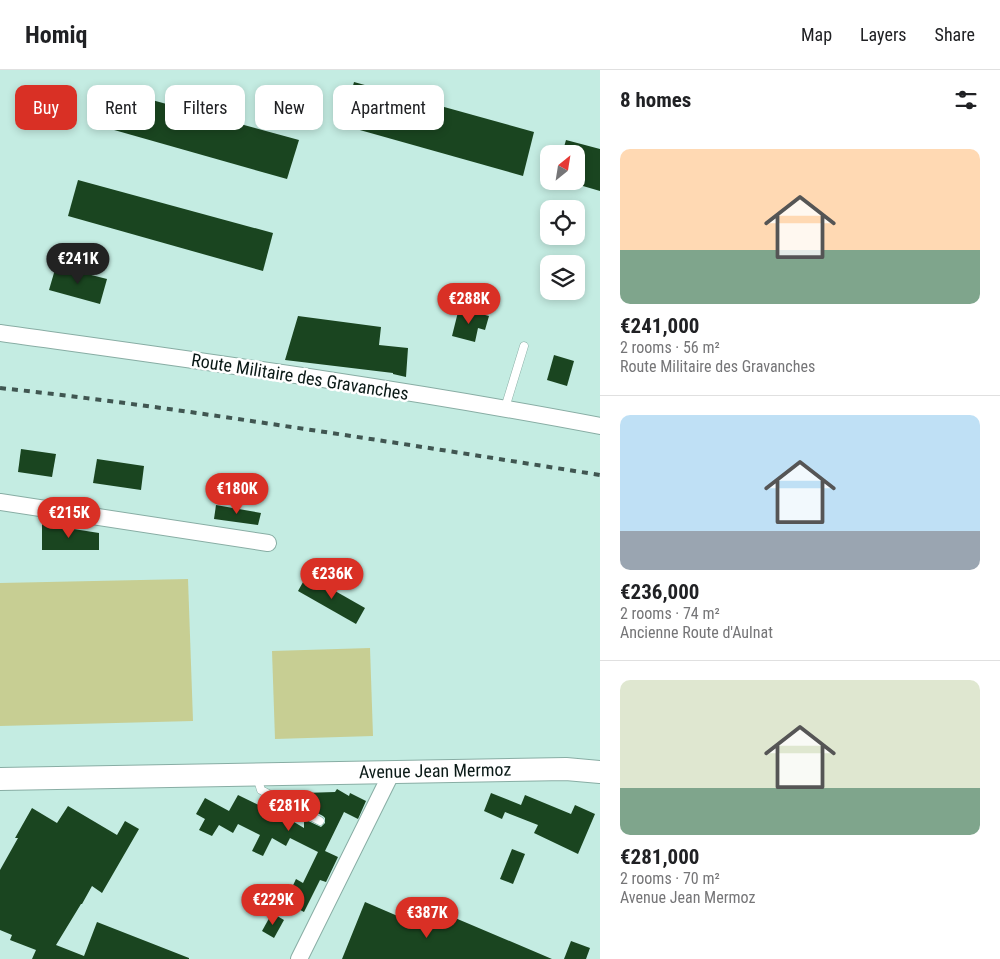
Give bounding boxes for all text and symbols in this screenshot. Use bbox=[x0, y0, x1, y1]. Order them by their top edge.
text: Homiq bbox=[25, 21, 87, 49]
text: Map bbox=[801, 24, 832, 45]
text: Layers bbox=[860, 24, 907, 45]
text: Share bbox=[935, 24, 975, 45]
chip: Buy bbox=[15, 85, 77, 130]
chip: Rent bbox=[87, 85, 155, 130]
chip: Filters bbox=[165, 85, 245, 130]
chip: New bbox=[255, 85, 323, 130]
chip: Apartment bbox=[333, 85, 444, 130]
icon: filters bbox=[952, 86, 980, 114]
text: 8 homes bbox=[620, 88, 691, 112]
north arrow bbox=[540, 145, 585, 190]
map controls bbox=[540, 145, 585, 300]
icon: home bbox=[755, 182, 845, 272]
button: locate bbox=[540, 200, 585, 245]
pin: €241K bbox=[43, 242, 113, 285]
text: €241K bbox=[57, 249, 99, 268]
button: layers bbox=[540, 255, 585, 300]
pin: €288K bbox=[434, 282, 504, 325]
text: €288K bbox=[448, 289, 490, 308]
text: €241,000 bbox=[620, 314, 699, 338]
text: 2 rooms · 56 m² bbox=[620, 338, 720, 357]
street label: Route Militaire des Gravanches bbox=[190, 349, 410, 404]
text: Route Militaire des Gravanches bbox=[620, 357, 815, 376]
icon: home bbox=[755, 447, 845, 537]
pin: €180K bbox=[202, 472, 272, 515]
text: €180K bbox=[216, 479, 258, 498]
pin: €215K bbox=[34, 496, 104, 539]
text: €215K bbox=[48, 503, 90, 522]
pin: €236K bbox=[297, 558, 367, 600]
text: €236K bbox=[311, 564, 353, 583]
text: €236,000 bbox=[620, 580, 699, 604]
text: 2 rooms · 74 m² bbox=[620, 604, 720, 623]
text: Ancienne Route d'Aulnat bbox=[620, 623, 773, 642]
icon: home bbox=[755, 712, 845, 802]
street label: Avenue Jean Mermoz bbox=[359, 759, 511, 782]
pin: €281K bbox=[254, 790, 324, 832]
text: €281K bbox=[268, 796, 310, 815]
text: €281,000 bbox=[620, 845, 699, 869]
text: 2 rooms · 70 m² bbox=[620, 869, 720, 888]
pin: €229K bbox=[238, 884, 308, 926]
text: Avenue Jean Mermoz bbox=[620, 888, 756, 907]
text: €229K bbox=[252, 890, 294, 909]
pin: €387K bbox=[392, 896, 462, 939]
text: €387K bbox=[406, 903, 448, 922]

